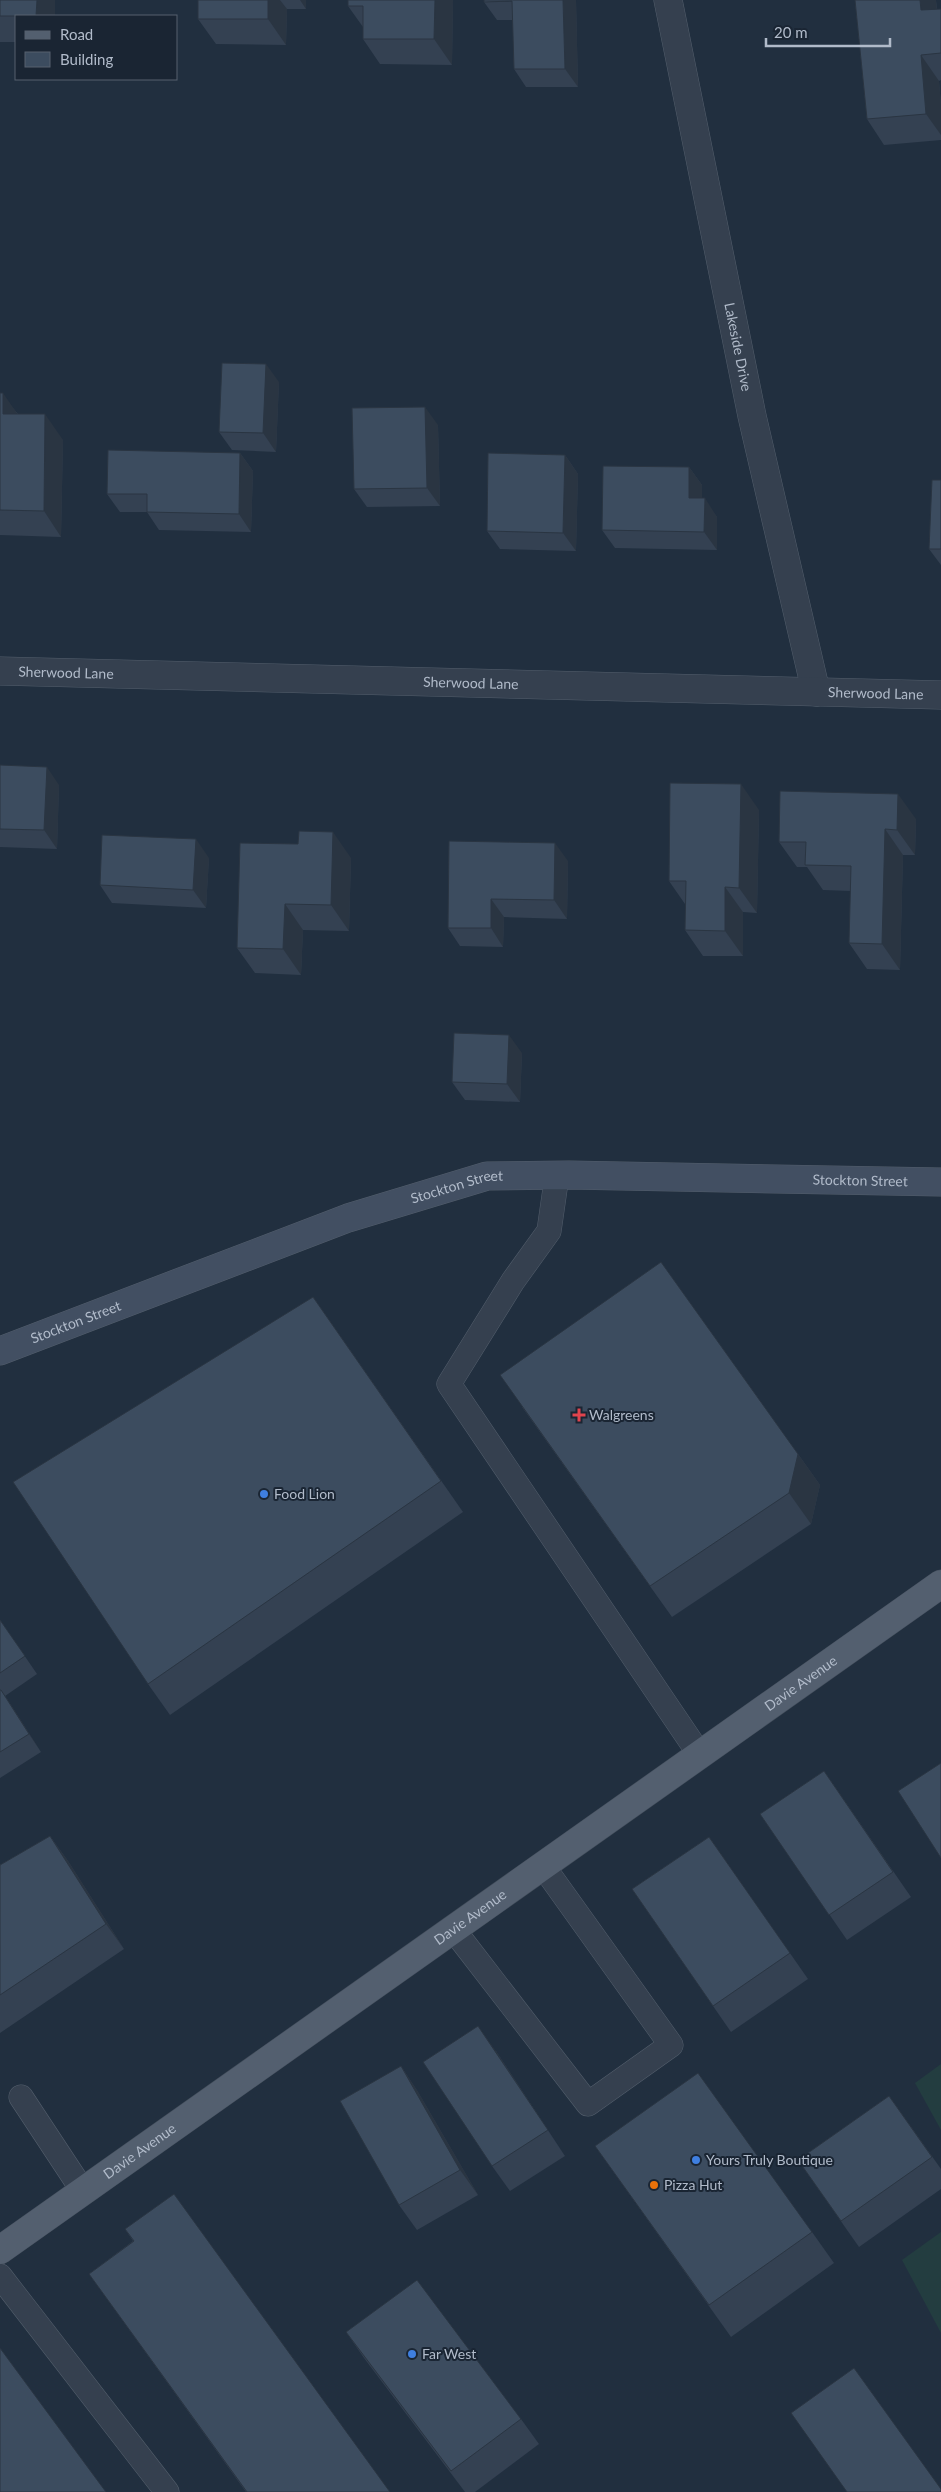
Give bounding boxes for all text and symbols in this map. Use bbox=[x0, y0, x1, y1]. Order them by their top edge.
legend bbox=[15, 15, 178, 80]
scale bar bbox=[766, 15, 890, 47]
text: 20 m bbox=[774, 23, 808, 41]
text: Road bbox=[60, 25, 93, 43]
text: Building bbox=[60, 50, 113, 68]
street label: Lakeside Drive bbox=[721, 301, 756, 393]
street label: Sherwood Lane bbox=[18, 662, 114, 682]
street label: Sherwood Lane bbox=[423, 673, 519, 692]
street label: Sherwood Lane bbox=[828, 683, 924, 703]
street label: Stockton Street bbox=[408, 1166, 503, 1207]
street label: Stockton Street bbox=[812, 1171, 908, 1189]
street label: Stockton Street bbox=[28, 1297, 123, 1347]
place label: Walgreens bbox=[589, 1406, 654, 1423]
marker: Walgreens bbox=[573, 1409, 585, 1421]
place label: Food Lion bbox=[274, 1485, 335, 1502]
marker: Food Lion bbox=[258, 1488, 270, 1500]
street label: Davie Avenue bbox=[761, 1651, 840, 1714]
street label: Davie Avenue bbox=[430, 1885, 509, 1948]
street label: Davie Avenue bbox=[100, 2119, 179, 2182]
place label: Yours Truly Boutique bbox=[706, 2151, 833, 2168]
marker: Yours Truly Boutique bbox=[690, 2154, 702, 2166]
place label: Pizza Hut bbox=[664, 2176, 722, 2193]
marker: Pizza Hut bbox=[648, 2179, 660, 2191]
place label: Far West bbox=[422, 2345, 476, 2362]
marker: Far West bbox=[406, 2348, 418, 2360]

